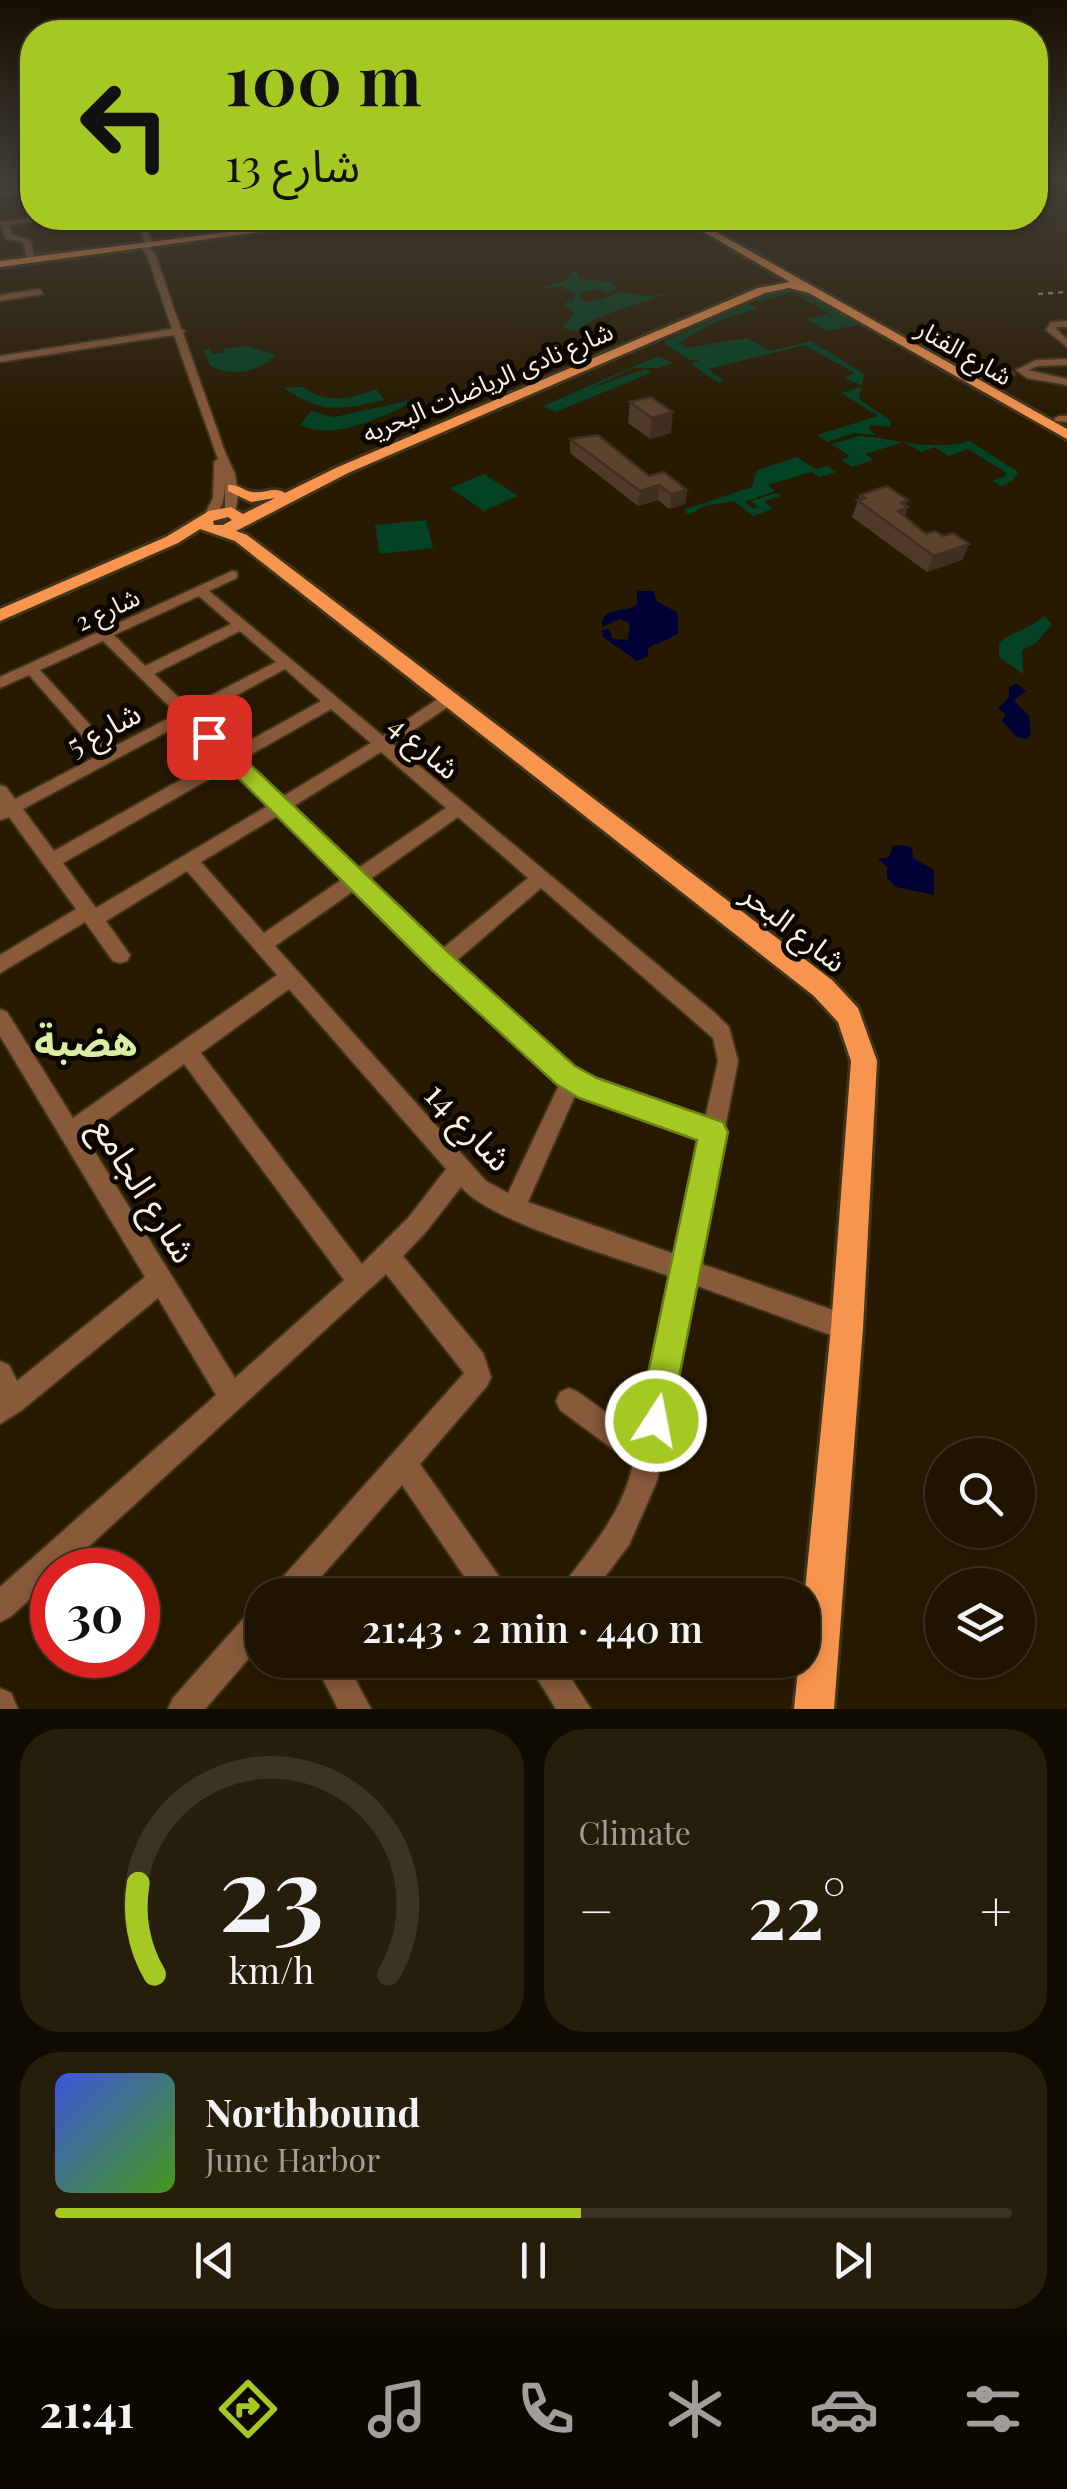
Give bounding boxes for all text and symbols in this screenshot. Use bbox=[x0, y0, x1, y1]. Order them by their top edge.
text: 100 m bbox=[225, 30, 422, 124]
icon: left bbox=[60, 60, 190, 190]
text: شارع 13 bbox=[225, 133, 360, 193]
street label: شارع الفنار bbox=[908, 310, 1019, 395]
street label: شارع نادى الرياضات البحريه bbox=[357, 313, 619, 452]
street label: شارع 2 bbox=[70, 579, 146, 641]
street label: شارع 5 bbox=[59, 692, 149, 768]
pin bbox=[167, 695, 252, 780]
street label: شارع 4 bbox=[379, 705, 469, 790]
icon: arrive bbox=[182, 710, 237, 765]
street label: شارع البحر bbox=[731, 873, 855, 984]
district label: هضبة bbox=[34, 1013, 138, 1066]
street label: شارع 14 bbox=[412, 1070, 524, 1183]
street label: شارع الجامع bbox=[78, 1107, 209, 1274]
position arrow bbox=[604, 1369, 708, 1473]
map controls bbox=[925, 1438, 1035, 1678]
button: search bbox=[925, 1438, 1035, 1548]
speed limit sign: 30 bbox=[30, 1548, 160, 1678]
button: layers bbox=[925, 1568, 1035, 1678]
text: 21:43 · 2 min · 440 m bbox=[362, 1602, 703, 1653]
text: Climate bbox=[579, 1810, 691, 1853]
text: 23 bbox=[219, 1819, 324, 1958]
text: 22° bbox=[748, 1859, 846, 1959]
text: − bbox=[579, 1872, 614, 1946]
text: + bbox=[980, 1872, 1012, 1946]
text: km/h bbox=[229, 1945, 315, 1993]
text: Northbound bbox=[205, 2086, 420, 2137]
text: June Harbor bbox=[205, 2137, 380, 2180]
icon: previous bbox=[187, 2233, 242, 2288]
icon: pause bbox=[506, 2233, 561, 2288]
icon: next bbox=[825, 2233, 880, 2288]
icon: directions bbox=[213, 2374, 283, 2444]
icon: music bbox=[362, 2374, 432, 2444]
icon: phone bbox=[511, 2374, 581, 2444]
icon: climate bbox=[660, 2374, 730, 2444]
icon: car bbox=[809, 2374, 879, 2444]
icon: filters bbox=[958, 2374, 1028, 2444]
text: 21:41 bbox=[39, 2379, 134, 2439]

